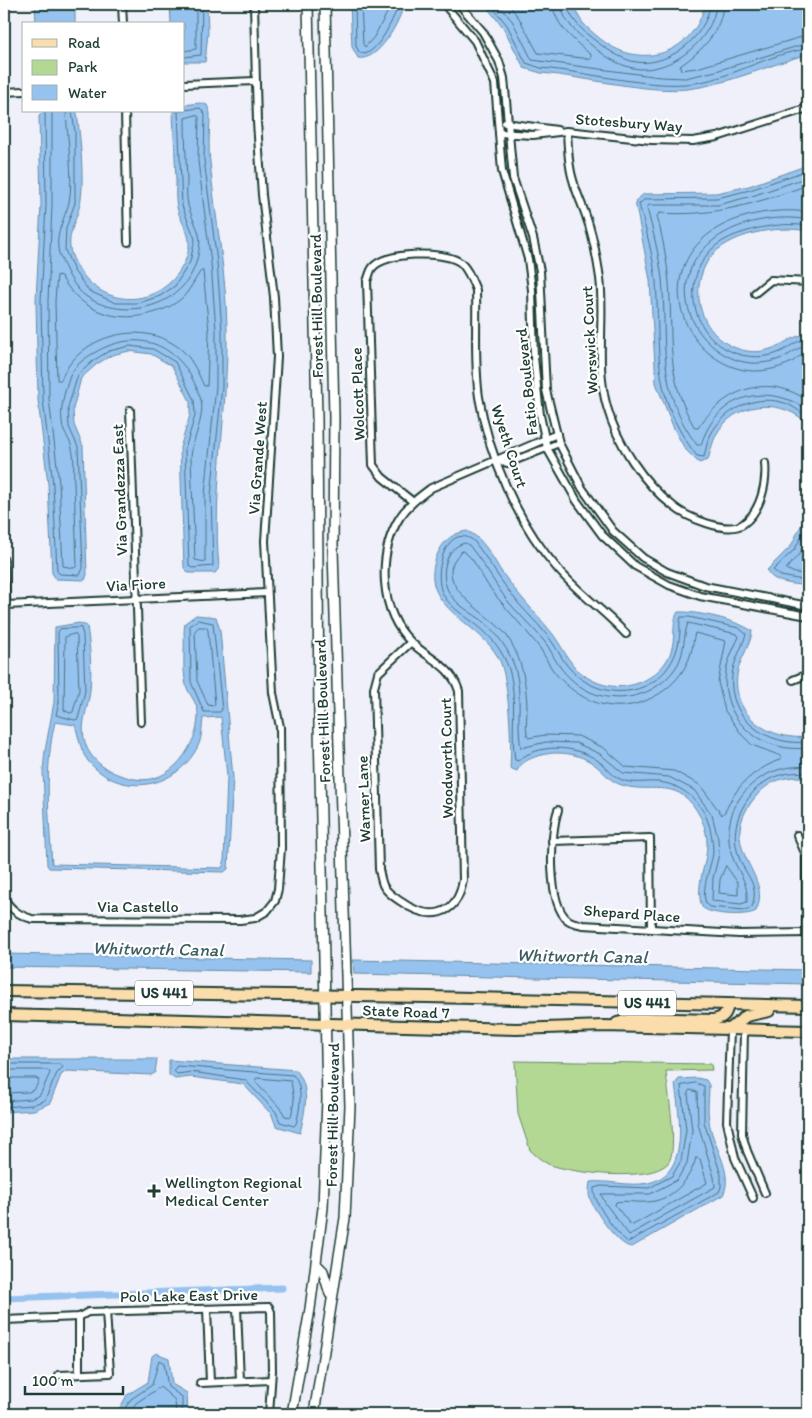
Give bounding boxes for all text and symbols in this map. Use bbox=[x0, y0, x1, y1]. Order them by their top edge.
legend bbox=[22, 22, 185, 112]
text: Road bbox=[68, 34, 101, 52]
text: Park bbox=[68, 58, 98, 76]
text: Water bbox=[68, 84, 107, 102]
street label: Stotesbury Way bbox=[575, 109, 684, 136]
street label: Forest Hill Boulevard bbox=[306, 234, 327, 378]
street label: Worswick Court bbox=[577, 285, 602, 395]
street label: Fatio Boulevard bbox=[511, 327, 542, 437]
street label: Wolcott Place bbox=[346, 347, 369, 441]
street label: Via Grande West bbox=[244, 401, 271, 515]
street label: Wyeth Court bbox=[487, 402, 532, 490]
street label: Via Grandezza East bbox=[108, 424, 131, 556]
street label: Via Fiore bbox=[106, 573, 166, 596]
street label: Forest Hill Boulevard bbox=[310, 638, 335, 783]
street label: Woodworth Court bbox=[436, 697, 457, 819]
street label: Warner Lane bbox=[352, 755, 375, 843]
street label: Via Castello bbox=[97, 897, 179, 916]
street label: Shepard Place bbox=[583, 901, 681, 926]
water label: Whitworth Canal bbox=[92, 937, 226, 961]
water label: Whitworth Canal bbox=[516, 944, 650, 968]
road number: US 441 bbox=[135, 980, 193, 1006]
road number: US 441 bbox=[618, 990, 676, 1016]
street label: State Road 7 bbox=[362, 1000, 450, 1023]
street label: Forest Hill Boulevard bbox=[322, 1043, 343, 1187]
place label: Wellington Regional Medical Center bbox=[165, 1173, 302, 1210]
marker: Wellington Regional Medical Center bbox=[147, 1184, 161, 1198]
street label: Polo Lake East Drive bbox=[120, 1285, 258, 1306]
scale bar bbox=[25, 1363, 122, 1395]
text: 100 m bbox=[32, 1372, 74, 1390]

